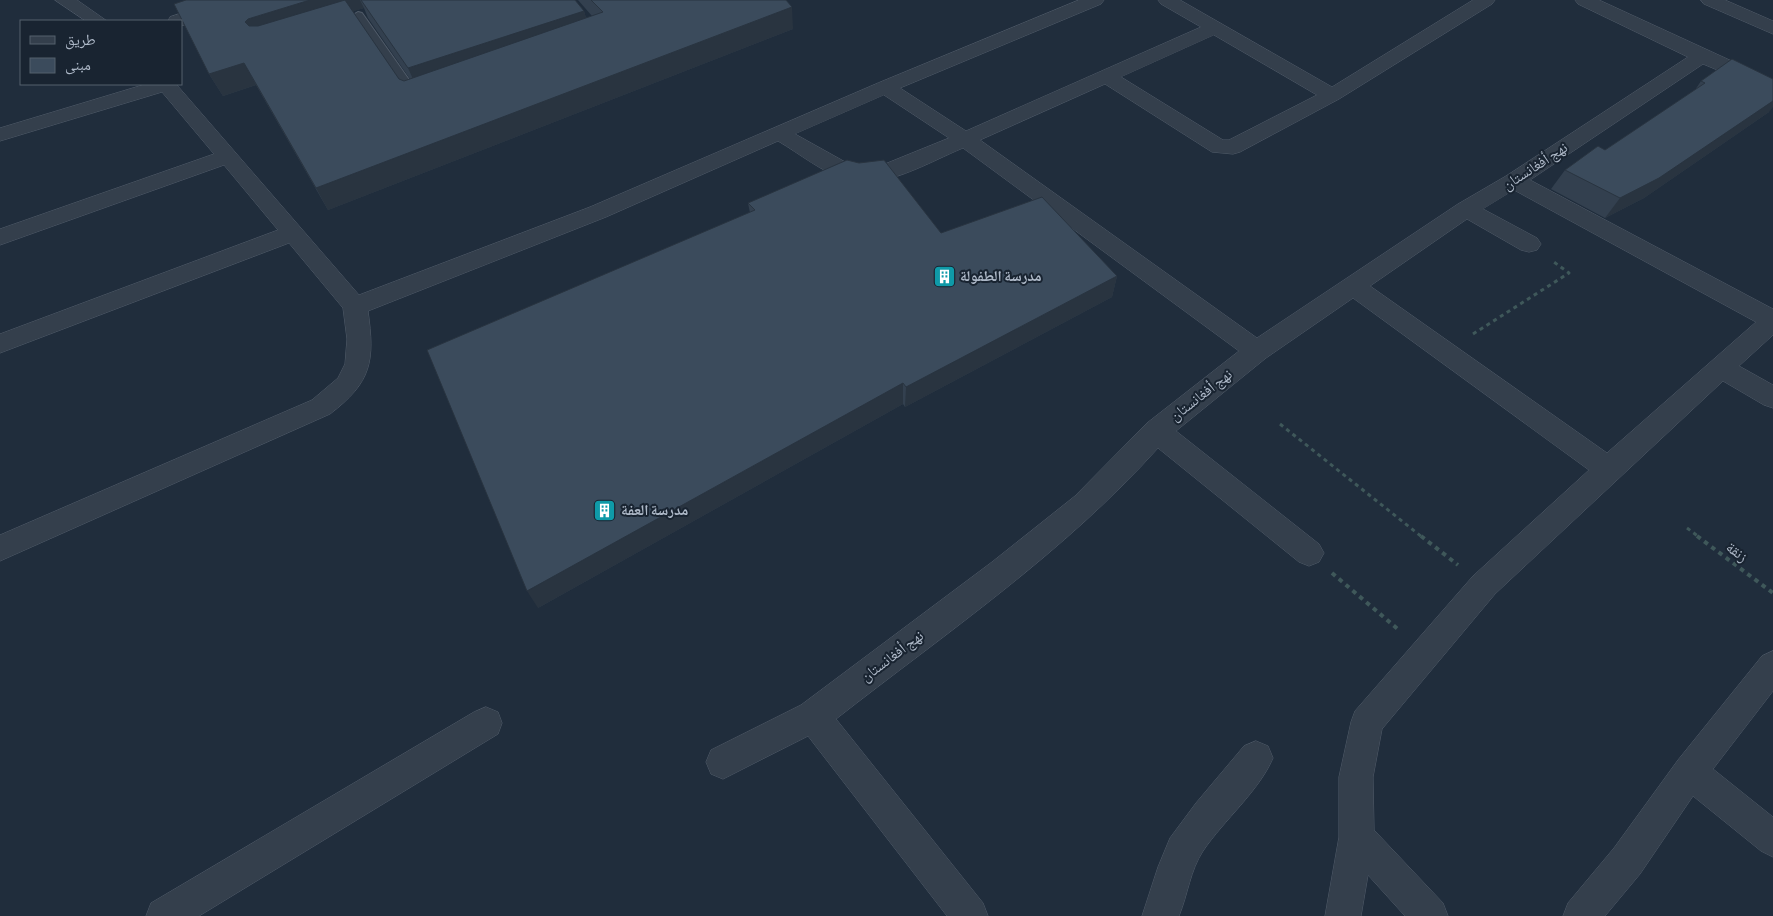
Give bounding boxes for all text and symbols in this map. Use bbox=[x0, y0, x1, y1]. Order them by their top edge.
legend bbox=[20, 20, 182, 85]
text: طريق bbox=[65, 31, 96, 50]
text: مبنى bbox=[65, 56, 91, 75]
street label: نهج أفغانستان bbox=[1499, 138, 1572, 195]
building icon: مدرسة الطفولة bbox=[932, 264, 956, 288]
place label: مدرسة الطفولة bbox=[960, 267, 1042, 286]
street label: نهج أفغانستان bbox=[1166, 365, 1236, 426]
building icon: مدرسة العفة bbox=[593, 498, 617, 522]
place label: مدرسة العفة bbox=[621, 501, 688, 520]
street label: زنقة bbox=[1722, 538, 1752, 567]
street label: نهج أفغانستان bbox=[857, 626, 928, 686]

